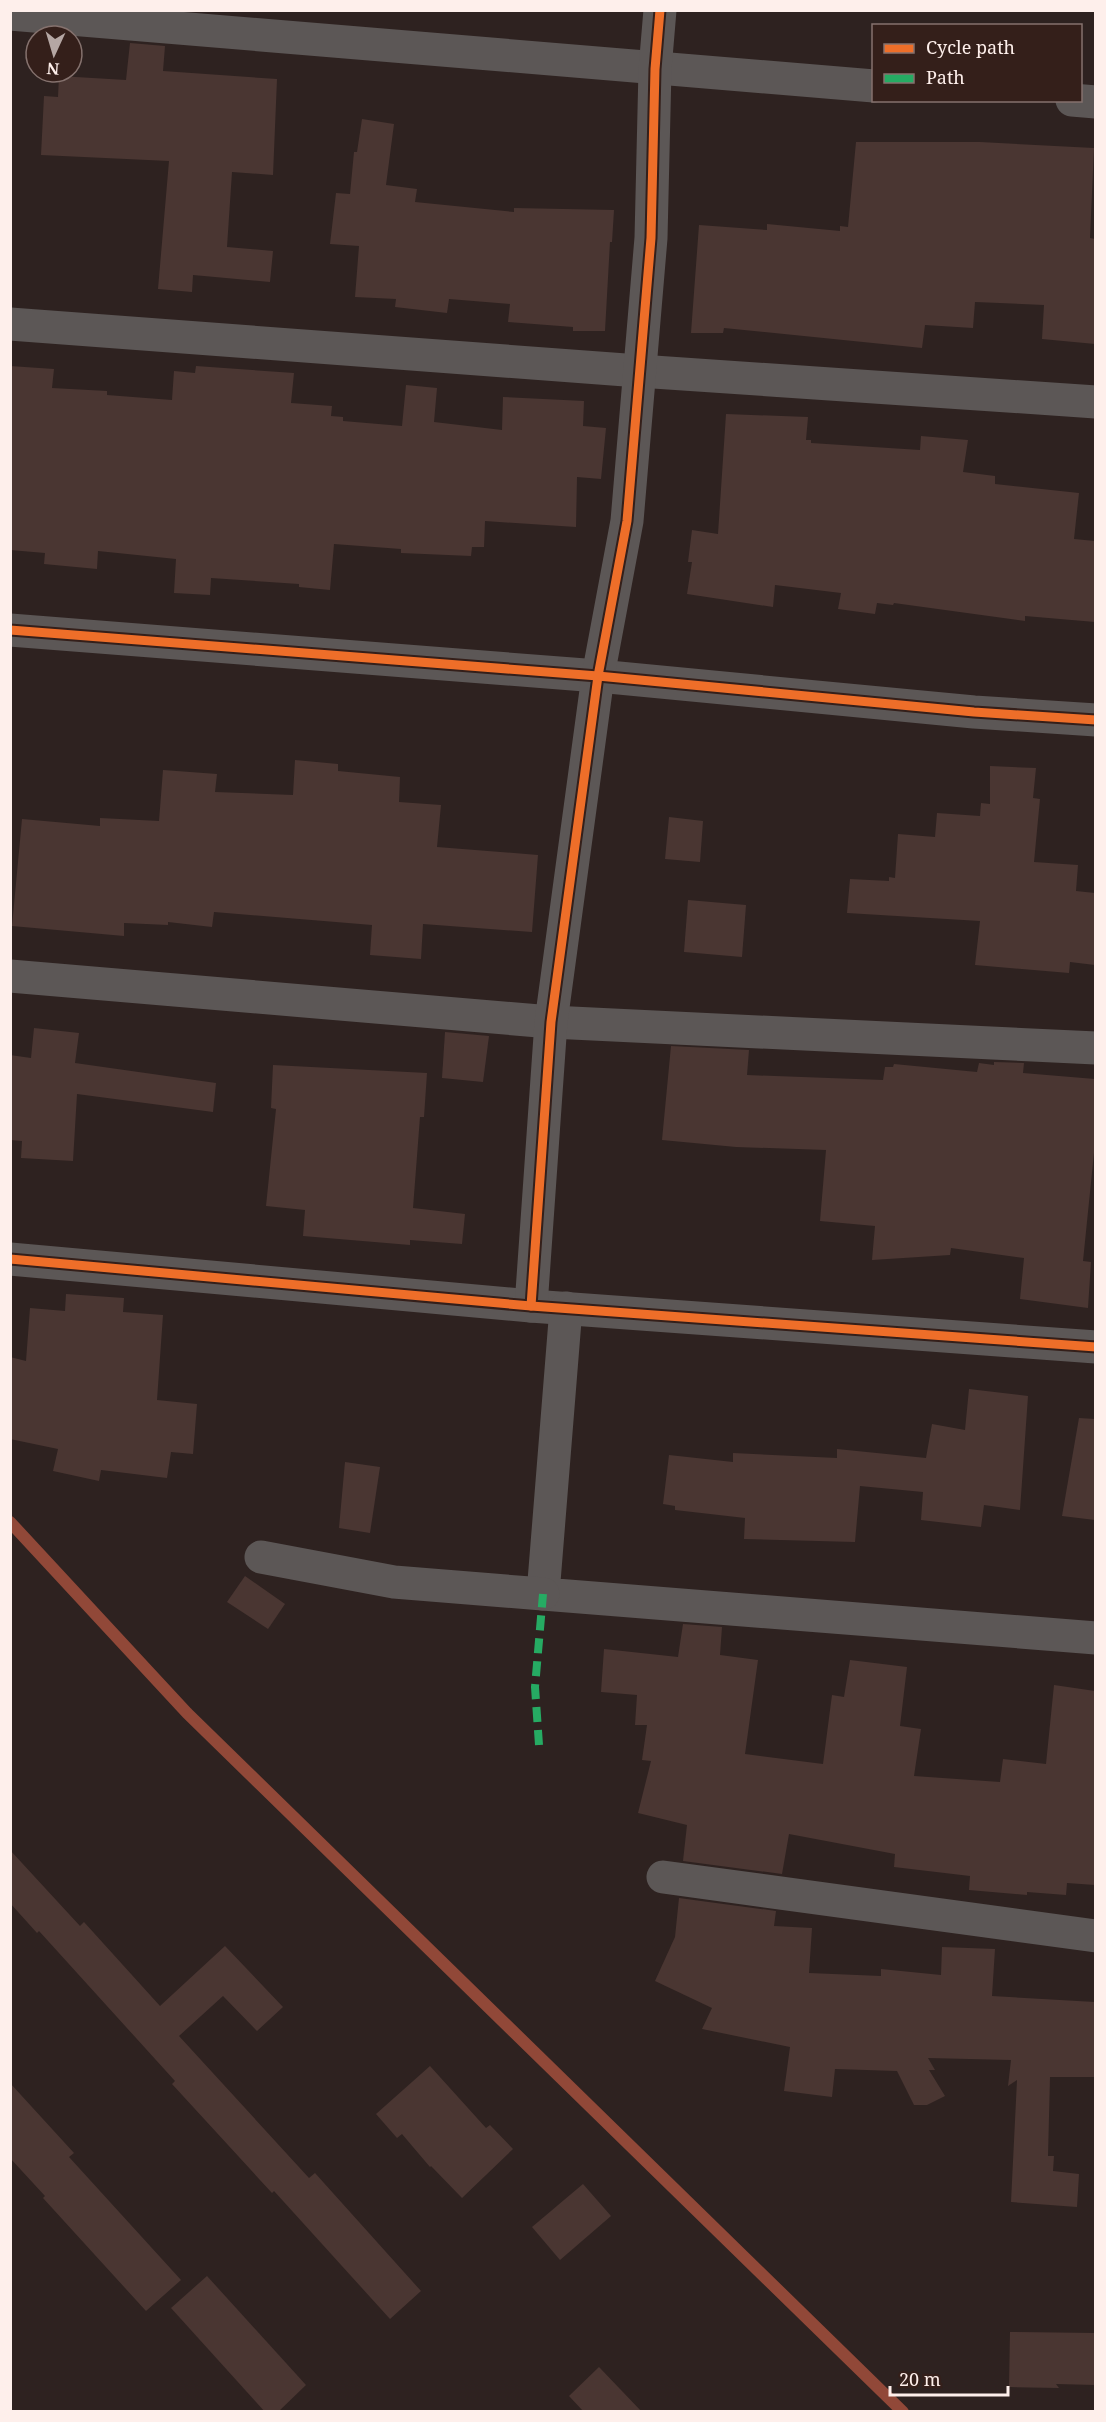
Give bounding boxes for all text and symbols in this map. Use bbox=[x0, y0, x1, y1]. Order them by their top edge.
north arrow bbox=[24, 24, 84, 84]
legend bbox=[872, 24, 1082, 102]
text: Cycle path bbox=[926, 35, 1015, 59]
text: N bbox=[46, 58, 60, 80]
text: Path bbox=[926, 65, 965, 89]
scale bar bbox=[890, 2359, 1008, 2397]
text: 20 m bbox=[899, 2367, 941, 2391]

